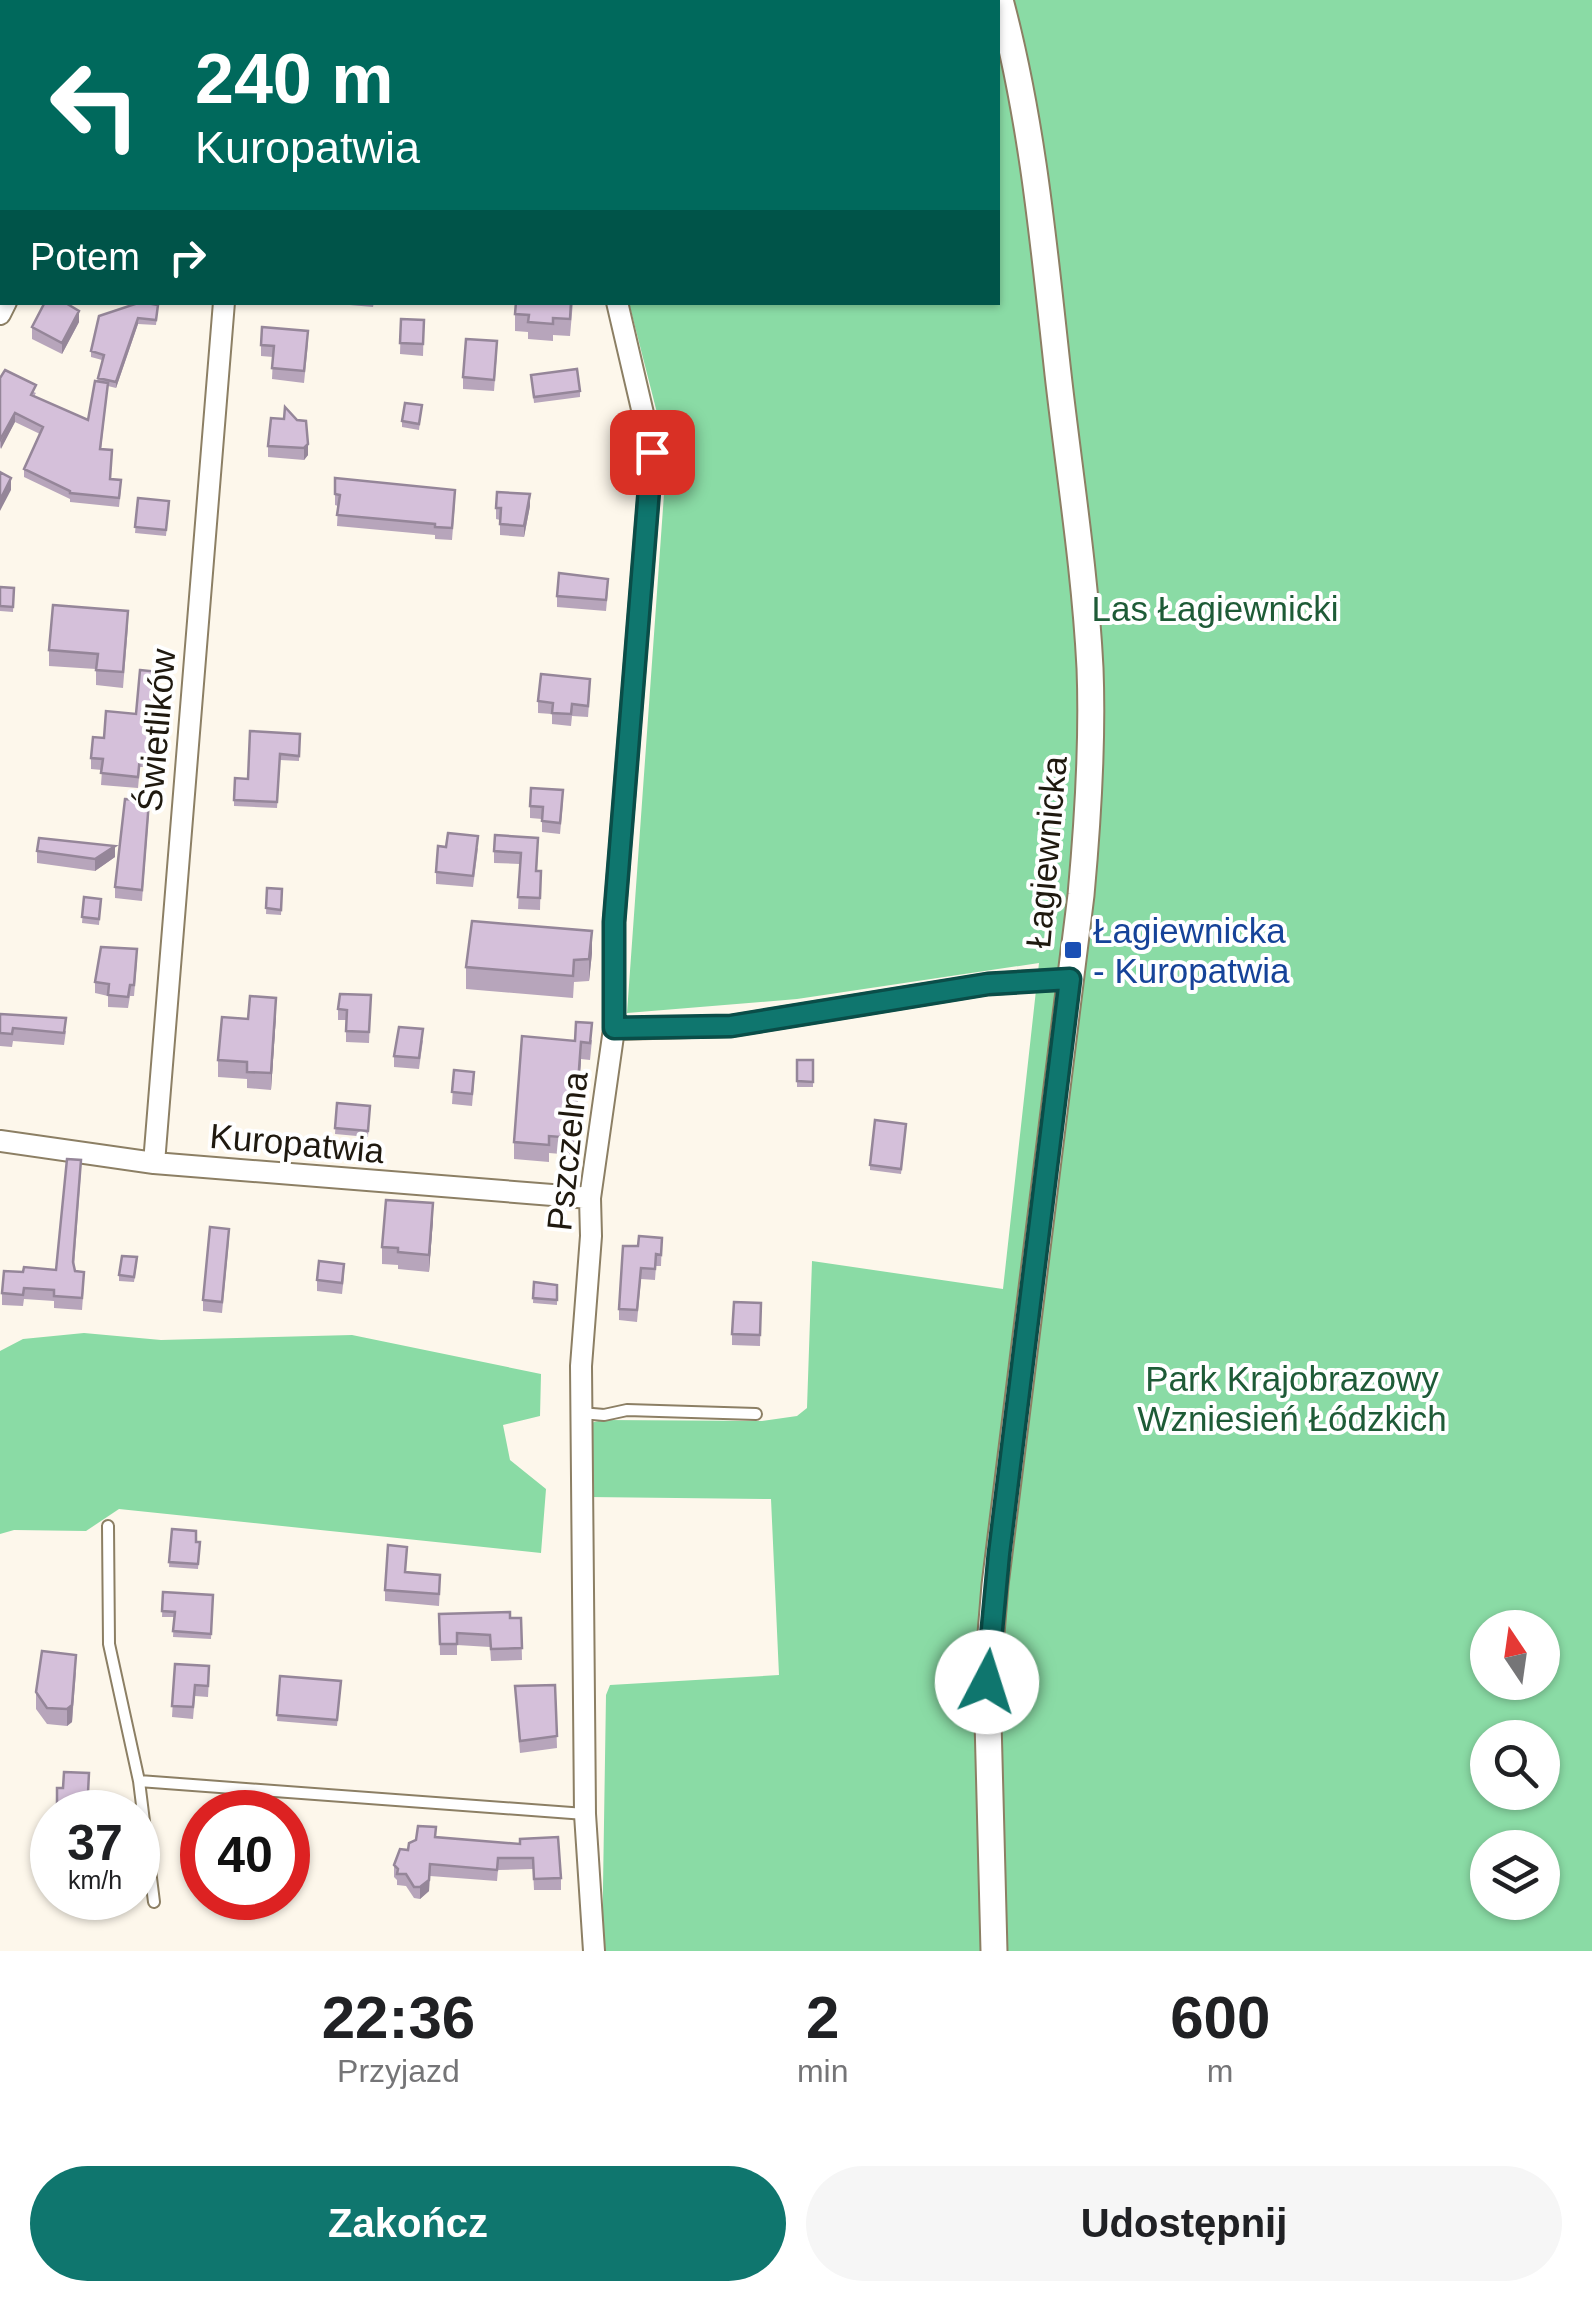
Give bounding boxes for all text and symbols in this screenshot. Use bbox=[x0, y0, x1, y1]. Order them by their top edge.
icon: left bbox=[30, 40, 160, 170]
text: 240 m bbox=[195, 40, 393, 118]
text: Kuropatwia bbox=[195, 122, 420, 173]
icon: right bbox=[160, 230, 215, 285]
text: Potem bbox=[30, 236, 140, 278]
pin bbox=[610, 410, 695, 495]
icon: arrive bbox=[625, 425, 680, 480]
park label: Las Łagiewnicki bbox=[1091, 589, 1339, 628]
street label: Świetlików bbox=[129, 646, 183, 813]
street label: Łagiewnicka bbox=[1018, 754, 1074, 950]
place label: Łagiewnicka - Kuropatwia bbox=[1093, 911, 1290, 990]
marker: Łagiewnicka - Kuropatwia bbox=[1062, 939, 1084, 961]
street label: Pszczelna bbox=[539, 1069, 595, 1232]
street label: Kuropatwia bbox=[208, 1116, 386, 1170]
park label: Park Krajobrazowy Wzniesień Łódzkich bbox=[1137, 1359, 1447, 1438]
north arrow bbox=[1470, 1610, 1560, 1700]
map controls bbox=[1470, 1610, 1560, 1920]
position arrow bbox=[935, 1630, 1039, 1734]
button: search bbox=[1470, 1720, 1560, 1810]
speed limit sign: 40 bbox=[180, 1790, 310, 1920]
text: 37 bbox=[67, 1815, 123, 1871]
button: layers bbox=[1470, 1830, 1560, 1920]
text: km/h bbox=[68, 1866, 122, 1894]
text: 22:36 bbox=[322, 1984, 475, 2051]
text: 2 bbox=[806, 1984, 839, 2051]
text: 600 bbox=[1170, 1984, 1270, 2051]
text: Przyjazd bbox=[337, 2053, 460, 2089]
text: min bbox=[797, 2053, 848, 2089]
text: m bbox=[1207, 2053, 1234, 2089]
button: Zakończ bbox=[30, 2166, 786, 2281]
button: Udostępnij bbox=[806, 2166, 1562, 2281]

